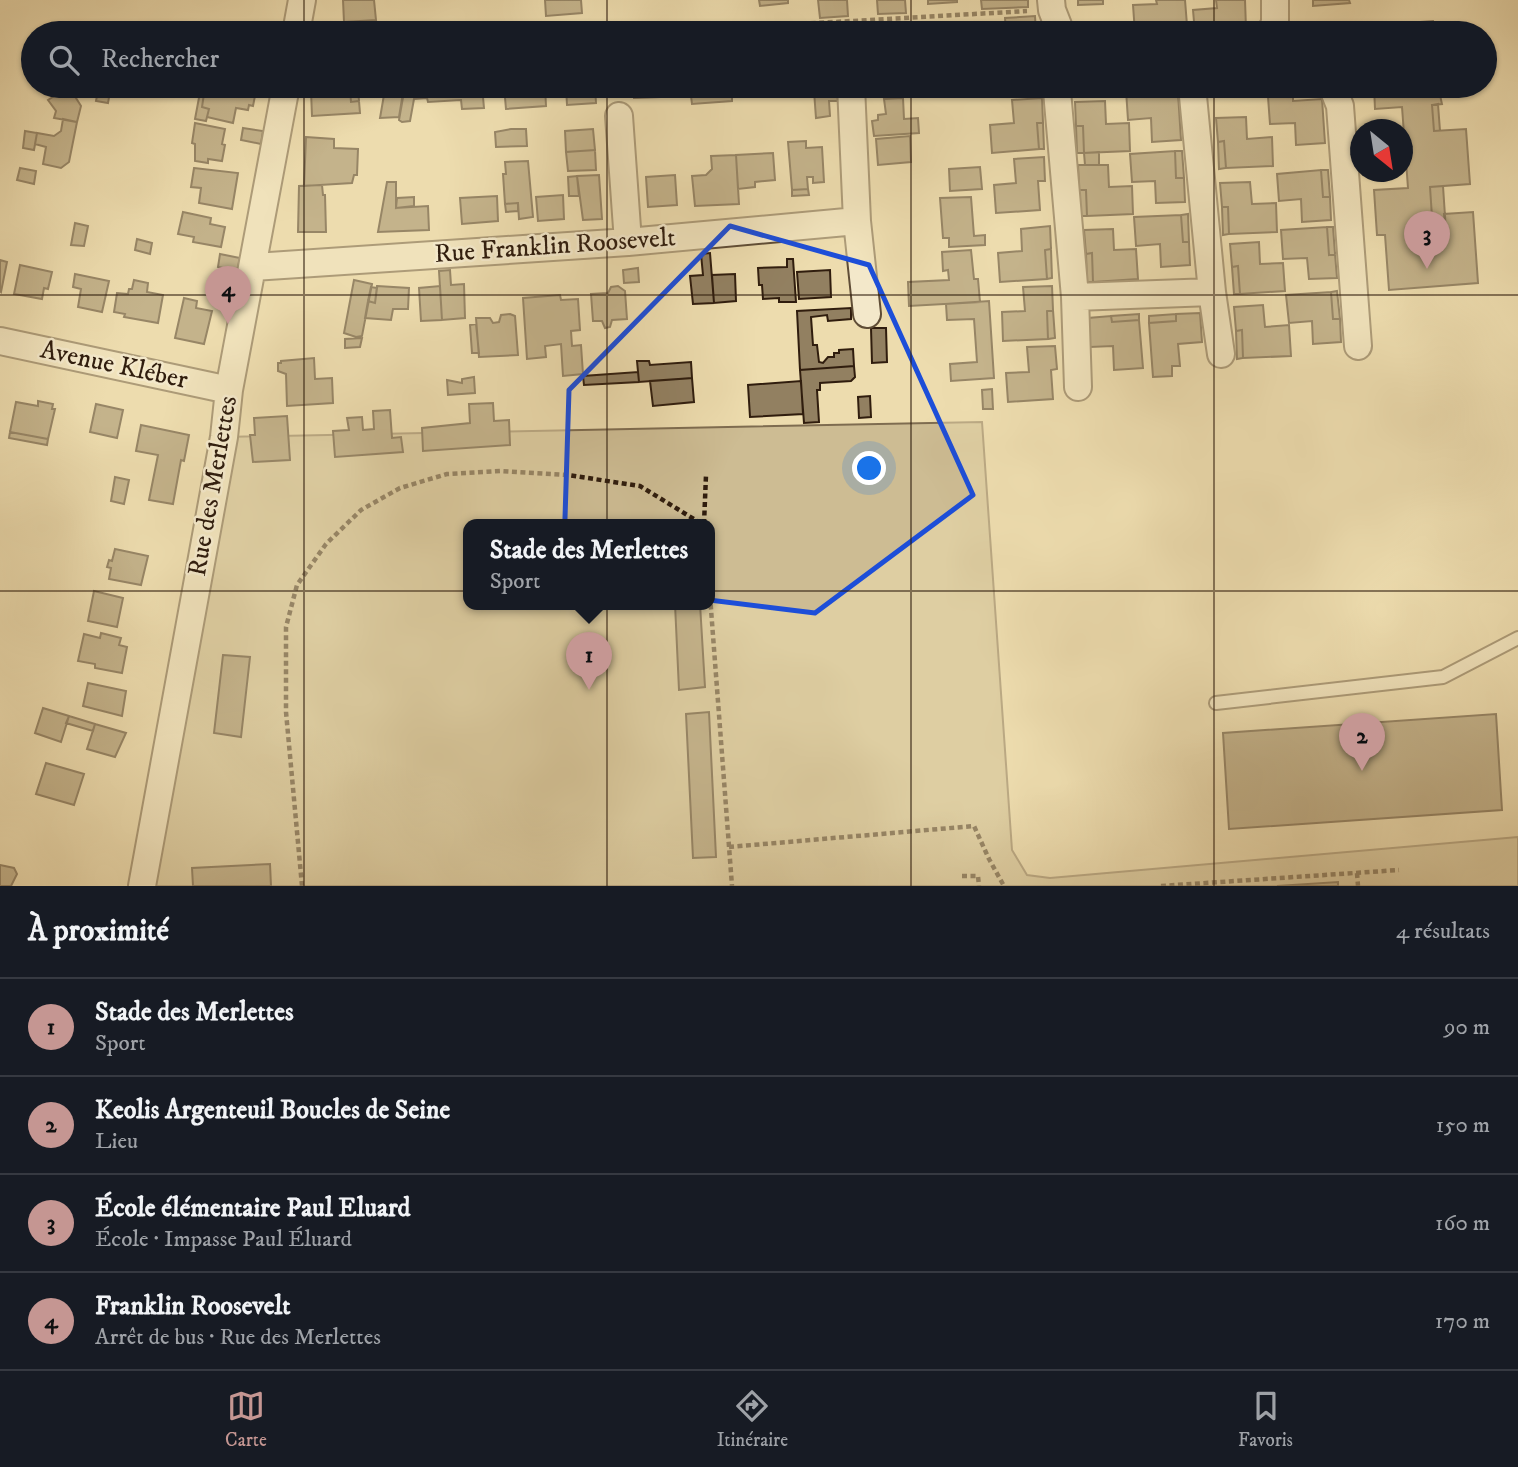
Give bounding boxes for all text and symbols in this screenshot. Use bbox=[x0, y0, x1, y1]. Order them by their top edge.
search box bbox=[21, 21, 1497, 98]
icon: search bbox=[45, 41, 83, 79]
text: Rechercher bbox=[101, 43, 219, 76]
north arrow bbox=[1350, 119, 1413, 182]
pin: 3 bbox=[1404, 211, 1450, 269]
street label: Rue Franklin Roosevelt bbox=[433, 221, 677, 271]
pin: 4 bbox=[205, 266, 251, 324]
street label: Avenue Kléber bbox=[37, 333, 191, 397]
street label: Rue des Merlettes bbox=[181, 393, 245, 579]
your location bbox=[852, 451, 886, 485]
popup bbox=[463, 519, 715, 610]
text: Stade des Merlettes bbox=[490, 534, 688, 567]
text: Sport bbox=[490, 567, 540, 596]
pin: 1 bbox=[566, 632, 612, 690]
pin: 2 bbox=[1339, 713, 1385, 771]
text: À proximité bbox=[28, 913, 169, 950]
text: 4 résultats bbox=[1396, 917, 1490, 946]
text: Stade des Merlettes bbox=[95, 996, 294, 1029]
text: 1 bbox=[47, 1013, 55, 1042]
text: 90 m bbox=[1444, 1013, 1490, 1042]
text: Sport bbox=[95, 1029, 146, 1058]
text: Keolis Argenteuil Boucles de Seine bbox=[95, 1094, 450, 1127]
text: 2 bbox=[45, 1111, 57, 1140]
text: 150 m bbox=[1436, 1111, 1490, 1140]
text: Lieu bbox=[95, 1127, 138, 1156]
text: École élémentaire Paul Eluard bbox=[95, 1192, 411, 1225]
text: 3 bbox=[47, 1209, 55, 1238]
text: 160 m bbox=[1435, 1209, 1490, 1238]
text: École · Impasse Paul Éluard bbox=[95, 1225, 352, 1254]
text: Franklin Roosevelt bbox=[95, 1290, 291, 1323]
text: 4 bbox=[44, 1307, 58, 1336]
text: 170 m bbox=[1435, 1307, 1490, 1336]
text: Arrêt de bus · Rue des Merlettes bbox=[95, 1323, 381, 1352]
tab: Carte bbox=[225, 1387, 267, 1452]
tab: Itinéraire bbox=[717, 1387, 788, 1452]
tab: Favoris bbox=[1238, 1387, 1293, 1452]

